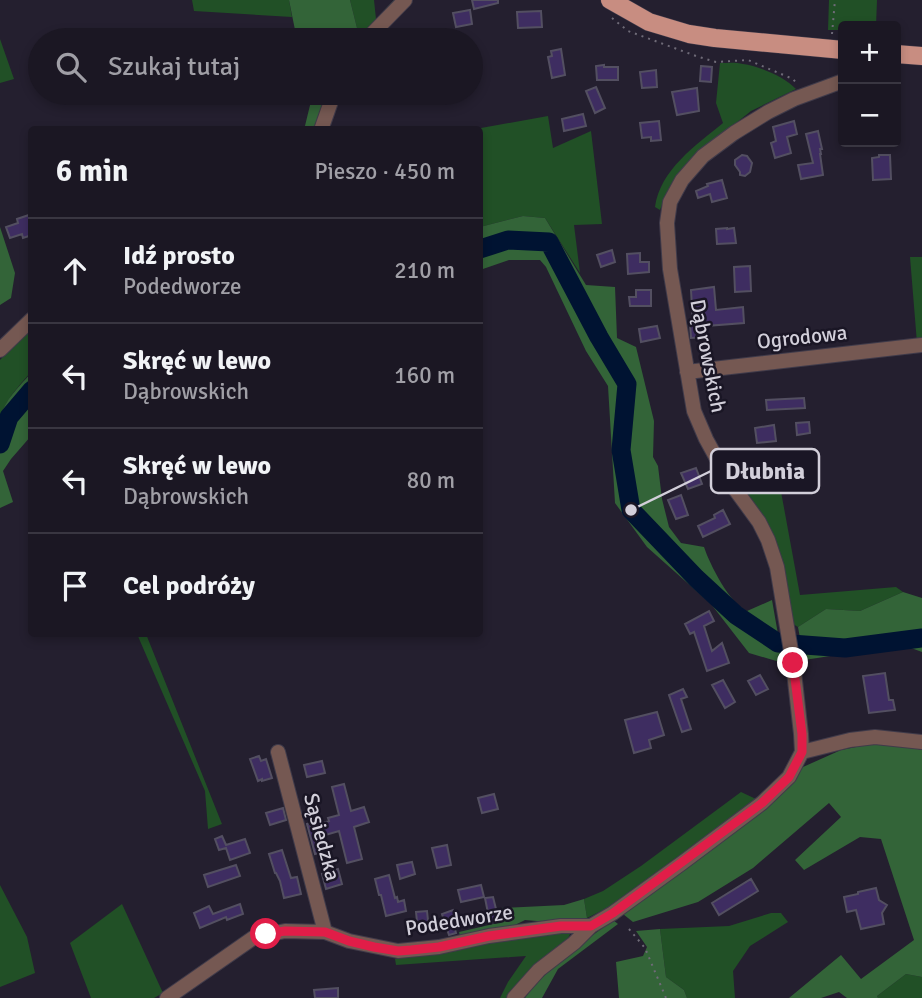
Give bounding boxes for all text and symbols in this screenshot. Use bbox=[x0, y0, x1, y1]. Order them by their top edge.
map controls bbox=[838, 21, 901, 147]
button: + bbox=[838, 21, 901, 84]
search box bbox=[28, 28, 483, 105]
icon: search bbox=[52, 48, 90, 86]
text: Szukaj tutaj bbox=[108, 51, 240, 83]
button: − bbox=[838, 84, 901, 147]
text: 6 min bbox=[56, 153, 128, 190]
text: Pieszo · 450 m bbox=[314, 157, 455, 186]
text: Idź prosto bbox=[123, 240, 235, 272]
icon: ahead bbox=[56, 252, 94, 290]
text: 210 m bbox=[394, 256, 455, 285]
text: Podedworze bbox=[123, 272, 242, 301]
street label: Dąbrowskich bbox=[684, 297, 732, 415]
street label: Ogrodowa bbox=[756, 319, 848, 355]
text: Skręć w lewo bbox=[123, 345, 271, 377]
icon: left bbox=[56, 357, 94, 395]
text: 160 m bbox=[394, 361, 455, 390]
text: Dąbrowskich bbox=[123, 377, 249, 406]
callout: Dłubnia bbox=[711, 449, 819, 493]
text: Skręć w lewo bbox=[123, 450, 271, 482]
text: Dłubnia bbox=[725, 457, 805, 486]
icon: left bbox=[56, 462, 94, 500]
text: 80 m bbox=[407, 466, 455, 495]
text: Dąbrowskich bbox=[123, 482, 249, 511]
icon: arrive bbox=[56, 567, 94, 605]
text: Cel podróży bbox=[123, 570, 255, 602]
route end bbox=[777, 647, 808, 678]
street label: Sąsiedzka bbox=[298, 790, 346, 884]
street label: Podedworze bbox=[403, 899, 515, 941]
route start bbox=[250, 918, 281, 949]

